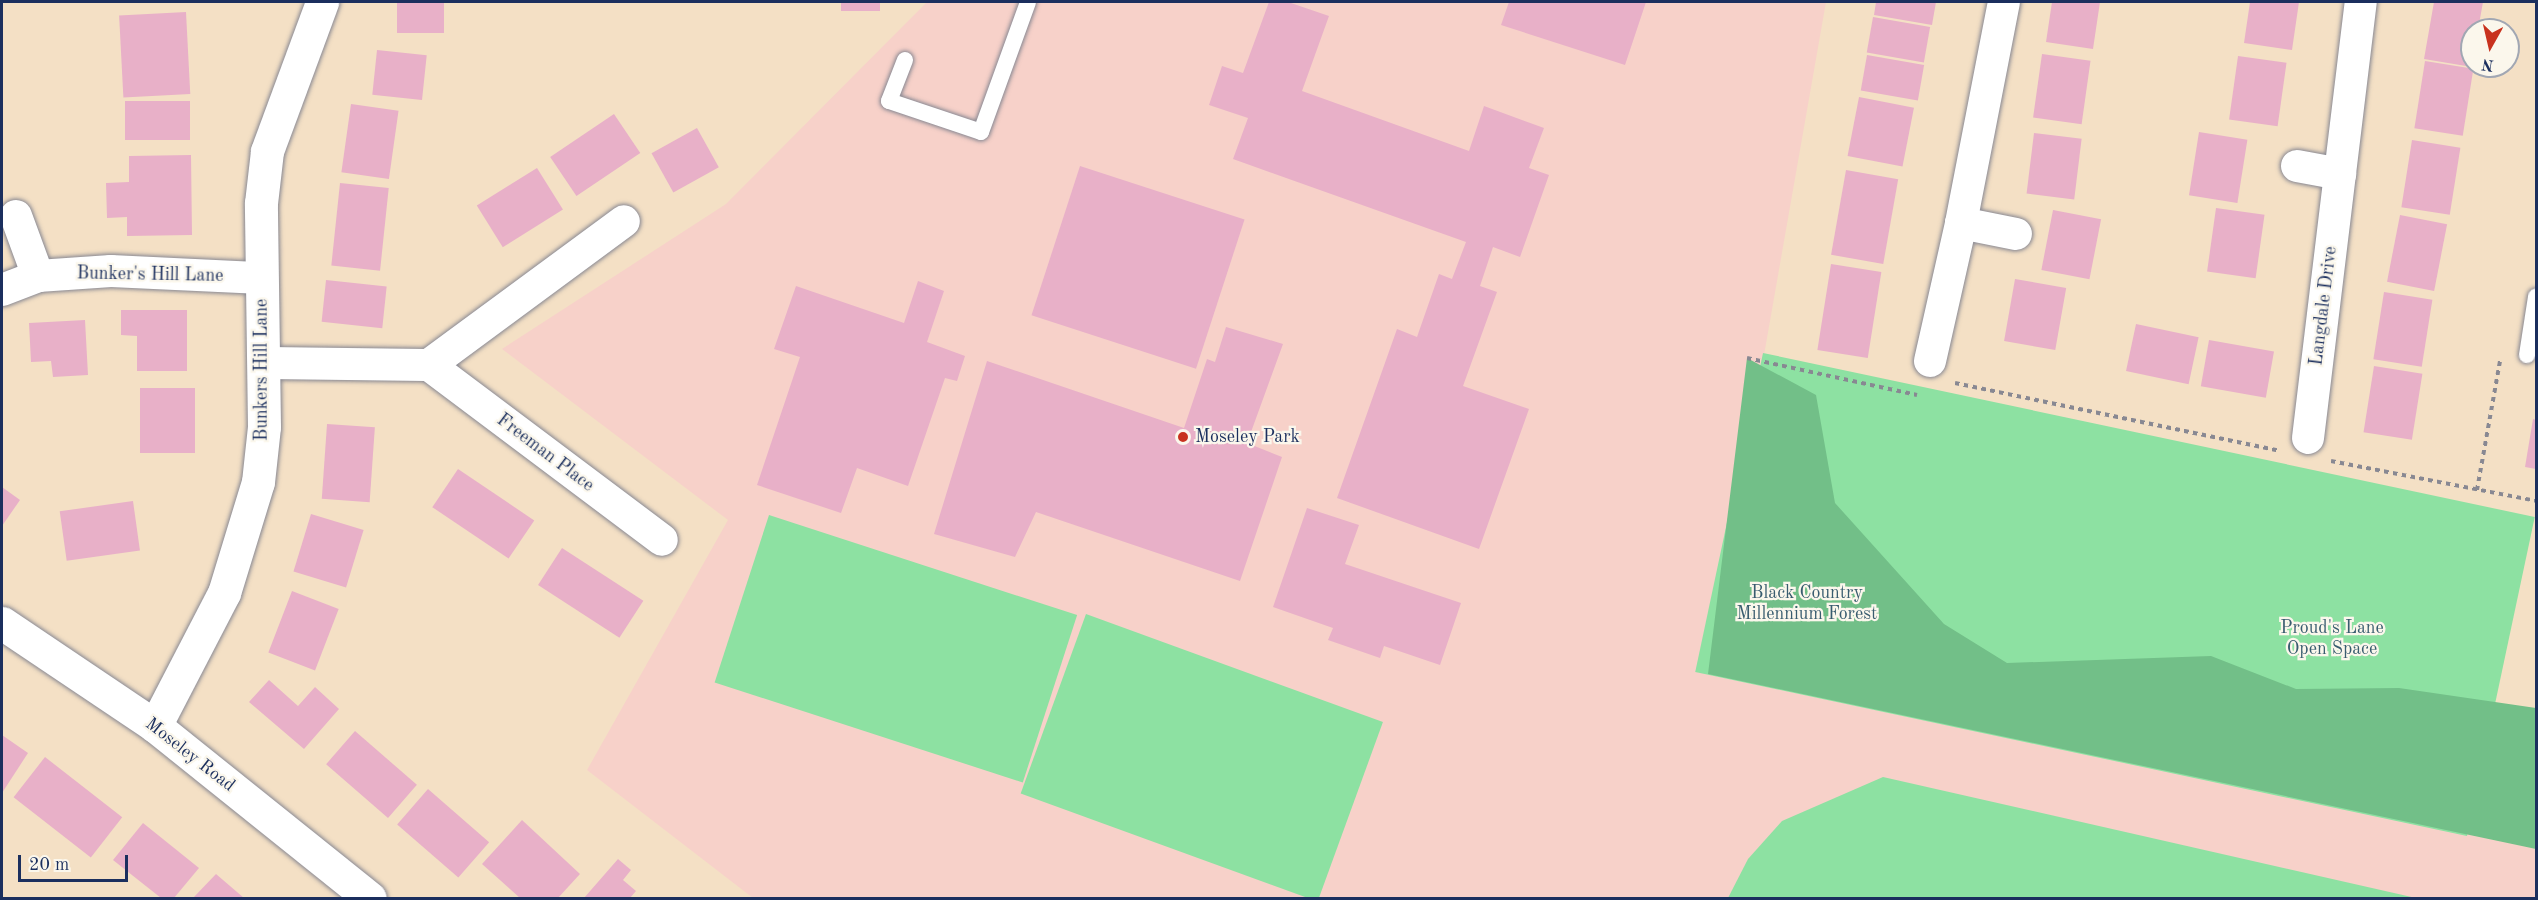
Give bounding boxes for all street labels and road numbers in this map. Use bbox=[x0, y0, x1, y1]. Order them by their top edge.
street label: Langdale Drive bbox=[2306, 245, 2342, 367]
street label: Bunker's Hill Lane bbox=[76, 263, 224, 287]
street label: Bunkers Hill Lane bbox=[251, 299, 273, 441]
street label: Freeman Place bbox=[492, 409, 598, 497]
street label: Moseley Road bbox=[141, 713, 239, 797]

